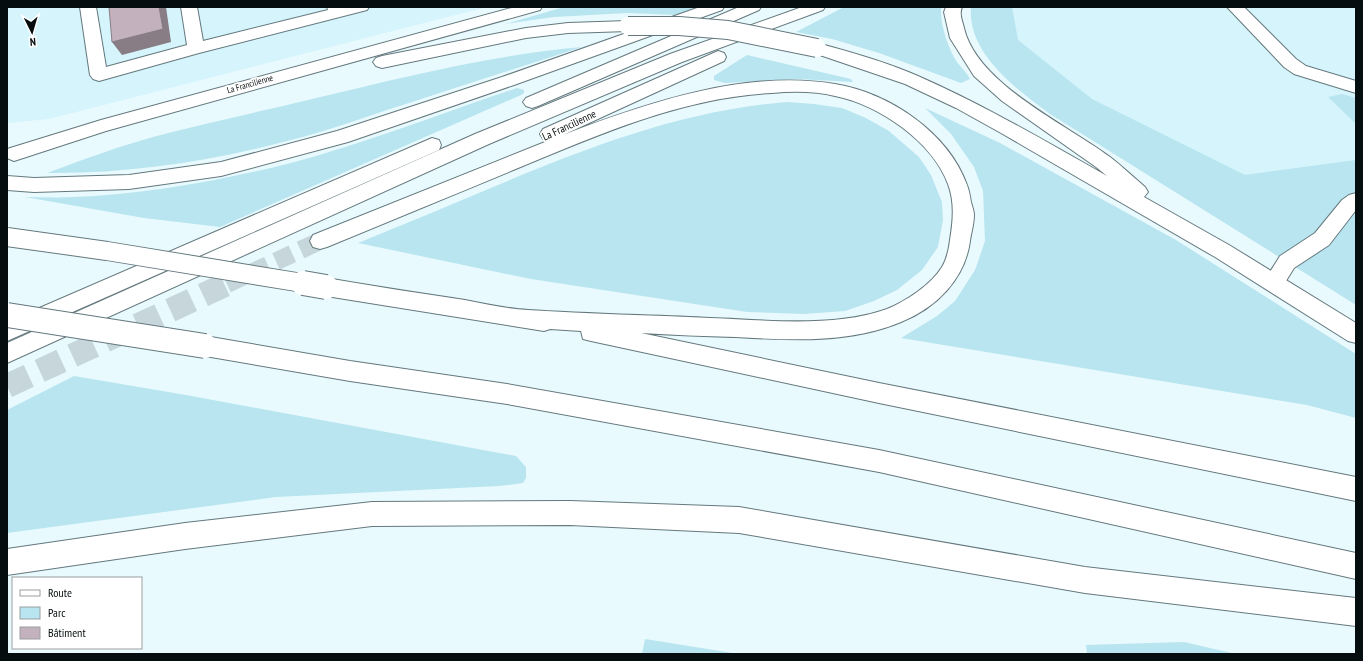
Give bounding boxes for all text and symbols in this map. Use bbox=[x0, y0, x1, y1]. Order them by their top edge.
north arrow bbox=[12, 12, 52, 52]
text: N bbox=[29, 35, 36, 49]
street label: La Francilienne bbox=[226, 72, 274, 95]
street label: La Francilienne bbox=[540, 106, 599, 144]
legend bbox=[12, 577, 142, 649]
text: Route bbox=[48, 585, 72, 600]
text: Parc bbox=[48, 605, 66, 620]
text: Bâtiment bbox=[48, 625, 86, 640]

